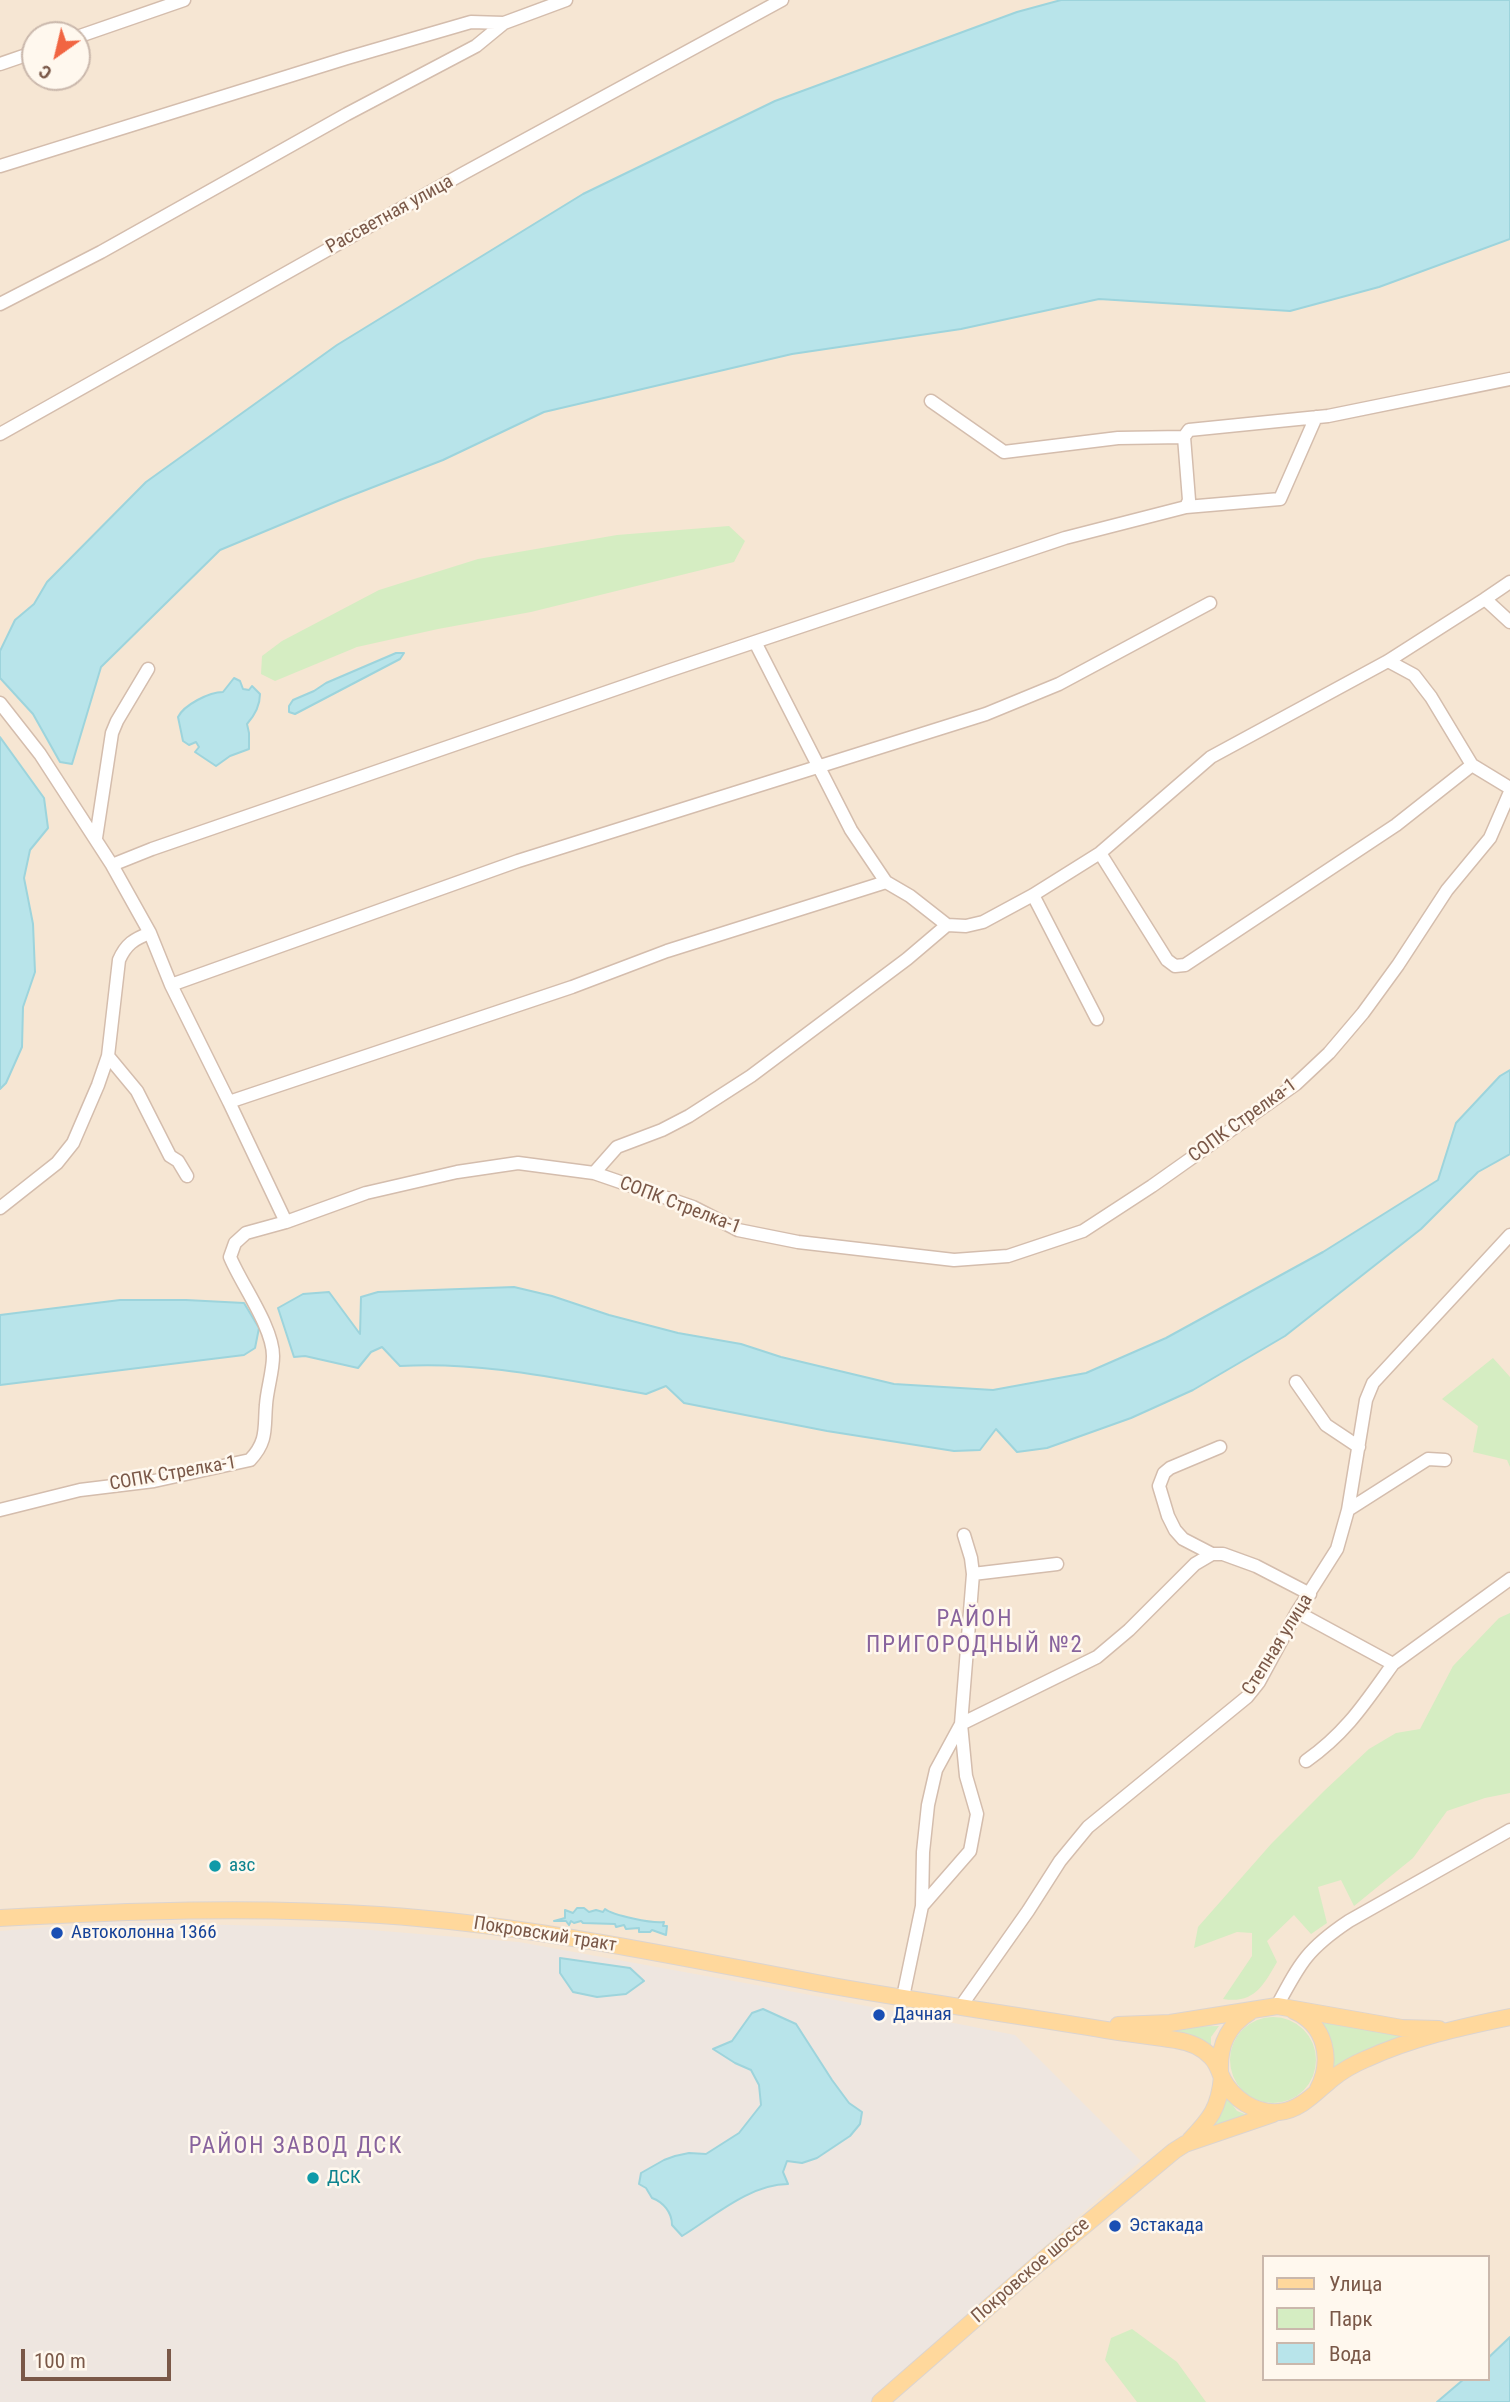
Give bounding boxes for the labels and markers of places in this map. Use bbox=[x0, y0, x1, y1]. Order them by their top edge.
place label: азс bbox=[229, 1855, 255, 1877]
marker: азс bbox=[207, 1858, 223, 1874]
place label: Автоколонна 1366 bbox=[71, 1922, 217, 1944]
marker: Автоколонна 1366 bbox=[49, 1925, 65, 1941]
place label: Дачная bbox=[893, 2004, 952, 2026]
marker: Дачная bbox=[871, 2007, 887, 2023]
place label: ДСК bbox=[327, 2167, 361, 2189]
marker: ДСК bbox=[305, 2170, 321, 2186]
place label: Эстакада bbox=[1129, 2215, 1204, 2237]
marker: Эстакада bbox=[1107, 2218, 1123, 2234]

